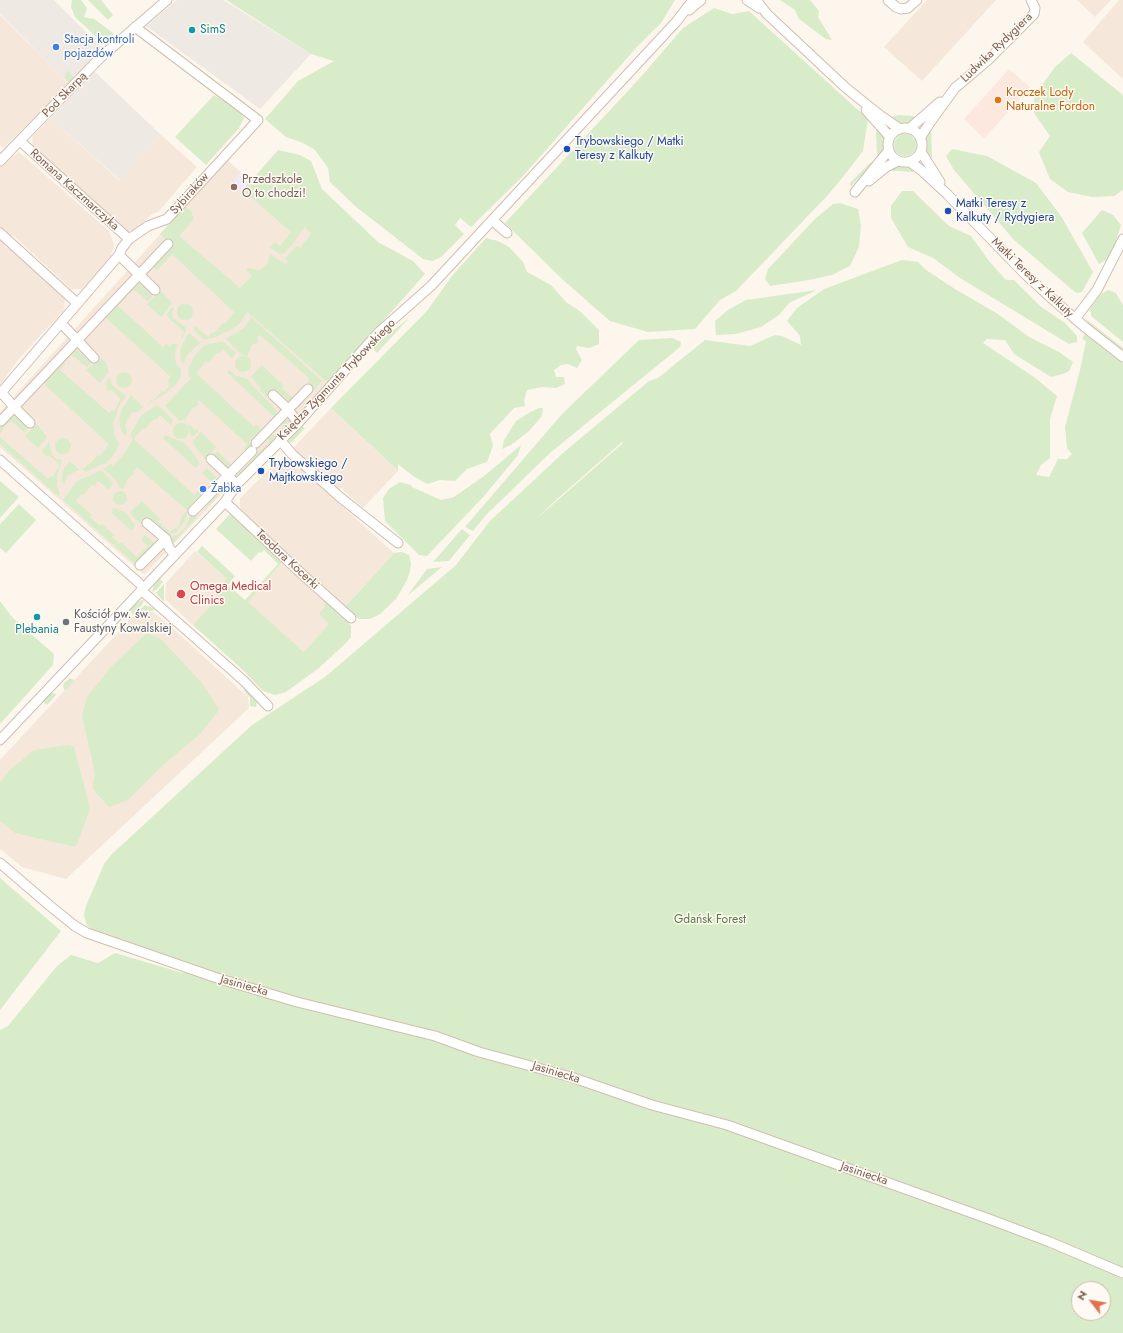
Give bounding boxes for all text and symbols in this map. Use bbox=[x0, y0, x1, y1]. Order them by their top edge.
street label: Ludwika Rydygiera bbox=[958, 10, 1036, 86]
place label: SimS bbox=[200, 23, 226, 37]
marker: SimS bbox=[187, 25, 197, 35]
place label: Stacja kontroli pojazdów bbox=[64, 33, 135, 61]
marker: Stacja kontroli pojazdów bbox=[51, 42, 61, 52]
street label: Pod Skarpą bbox=[40, 69, 90, 121]
place label: Kroczek Lody Naturalne Fordon bbox=[1006, 86, 1095, 114]
marker: Kroczek Lody Naturalne Fordon bbox=[993, 95, 1003, 105]
place label: Trybowskiego / Matki Teresy z Kalkuty bbox=[575, 135, 684, 163]
marker: Trybowskiego / Matki Teresy z Kalkuty bbox=[562, 144, 572, 154]
street label: Romana Kaczmarczyka bbox=[27, 146, 121, 234]
street label: Sybiraków bbox=[167, 170, 213, 218]
place label: Przedszkole O to chodzi! bbox=[242, 173, 306, 201]
marker: Przedszkole O to chodzi! bbox=[229, 182, 239, 192]
place label: Matki Teresy z Kalkuty / Rydygiera bbox=[956, 197, 1054, 225]
marker: Matki Teresy z Kalkuty / Rydygiera bbox=[943, 206, 953, 216]
street label: Matki Teresy z Kalkuty bbox=[988, 235, 1076, 321]
street label: Księdza Zygmunta Trybowskiego bbox=[275, 316, 399, 444]
place label: Trybowskiego / Majtkowskiego bbox=[269, 457, 347, 485]
marker: Trybowskiego / Majtkowskiego bbox=[256, 466, 266, 476]
place label: Żabka bbox=[211, 482, 241, 496]
marker: Żabka bbox=[198, 484, 208, 494]
street label: Teodora Kocerki bbox=[252, 527, 322, 593]
place label: Omega Medical Clinics bbox=[190, 580, 271, 608]
marker: Omega Medical Clinics bbox=[175, 588, 187, 600]
place label: Kościół pw. św. Faustyny Kowalskiej bbox=[74, 608, 172, 636]
marker: Plebania bbox=[32, 612, 42, 622]
marker: Kościół pw. św. Faustyny Kowalskiej bbox=[61, 617, 71, 627]
place label: Plebania bbox=[15, 623, 59, 637]
park label: Gdańsk Forest bbox=[674, 913, 746, 927]
street label: Jasiniecka bbox=[218, 972, 270, 1000]
street label: Jasiniecka bbox=[530, 1059, 582, 1087]
street label: Jasiniecka bbox=[838, 1159, 890, 1189]
north arrow bbox=[1071, 1281, 1111, 1321]
text: N bbox=[1072, 1287, 1091, 1303]

